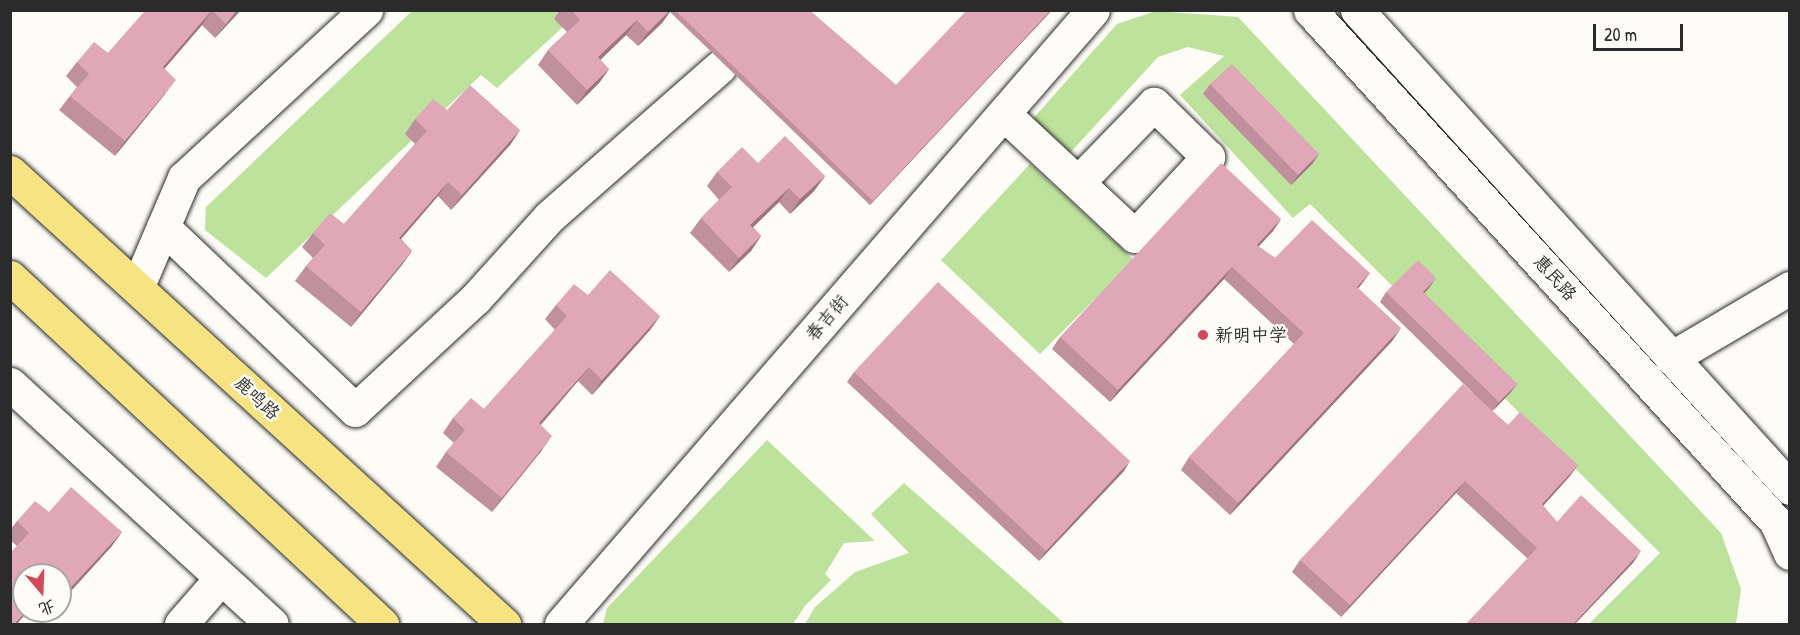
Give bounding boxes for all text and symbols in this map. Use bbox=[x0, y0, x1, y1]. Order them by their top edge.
scale bar bbox=[1596, 12, 1686, 50]
text: 20 m bbox=[1604, 22, 1637, 47]
street label: 惠民路 bbox=[1529, 251, 1581, 305]
street label: 春吉街 bbox=[801, 291, 853, 345]
place label: 新明中学 bbox=[1215, 324, 1287, 346]
marker: 新明中学 bbox=[1196, 328, 1210, 342]
street label: 鹿鸣路 bbox=[230, 372, 284, 424]
north arrow bbox=[12, 563, 72, 623]
text: 北 bbox=[36, 595, 58, 621]

